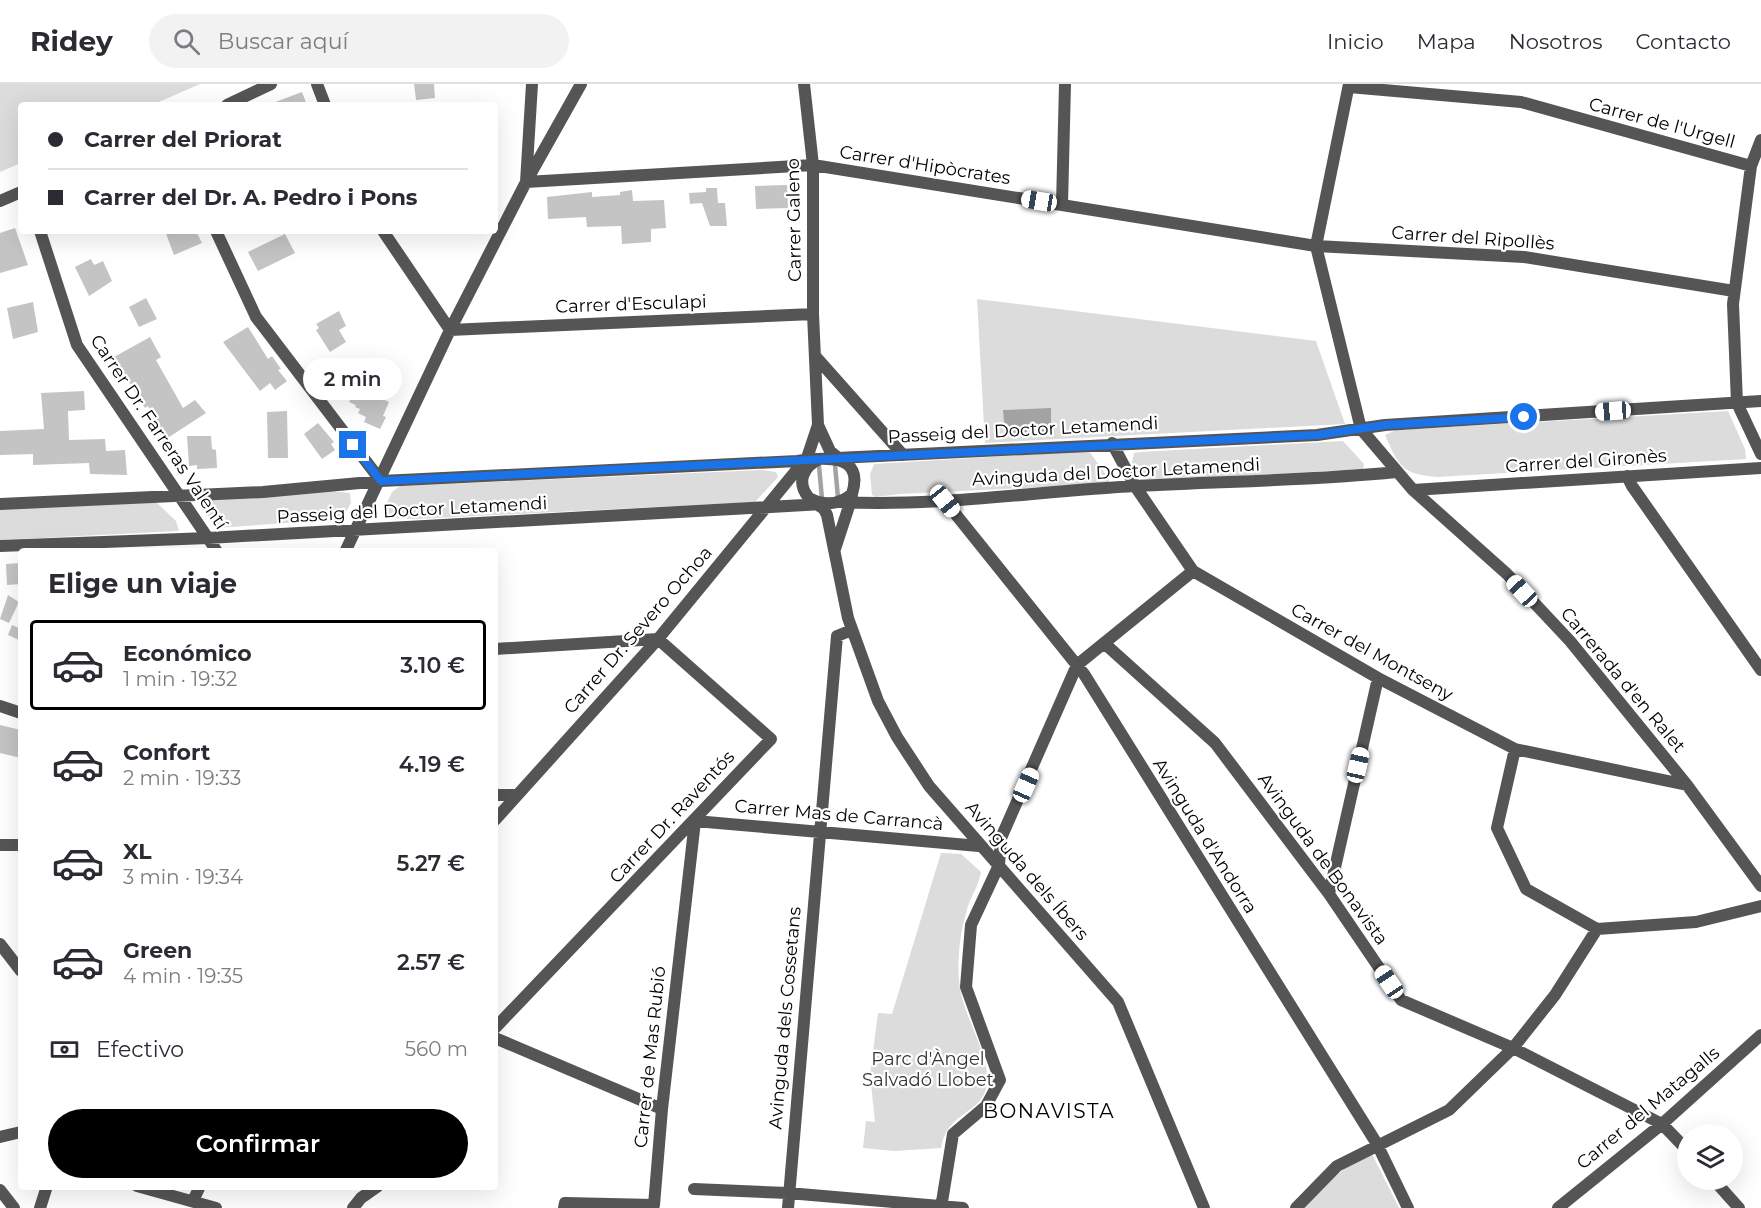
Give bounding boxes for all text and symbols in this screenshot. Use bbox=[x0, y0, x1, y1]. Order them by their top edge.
search box bbox=[149, 14, 569, 68]
text: Ridey bbox=[30, 24, 113, 58]
icon: search bbox=[170, 25, 203, 58]
text: Buscar aquí bbox=[218, 28, 348, 55]
text: Inicio bbox=[1327, 29, 1384, 54]
text: Mapa bbox=[1417, 29, 1476, 54]
text: Nosotros bbox=[1509, 29, 1602, 54]
text: Contacto bbox=[1635, 29, 1731, 54]
street label: Carrer de l'Urgell bbox=[1586, 93, 1738, 153]
text: Carrer del Priorat bbox=[84, 126, 282, 153]
street label: Carrer d'Hipòcrates bbox=[838, 141, 1012, 189]
street label: Carrer Galeno bbox=[782, 158, 806, 282]
text: Carrer del Dr. A. Pedro i Pons bbox=[84, 184, 418, 211]
car bbox=[1020, 189, 1058, 213]
street label: Carrer del Ripollès bbox=[1391, 221, 1556, 255]
street label: Carrer d'Esculapi bbox=[555, 290, 707, 318]
street label: Carrer Dr. Farreras Valentí bbox=[86, 331, 233, 534]
callout: 2 min bbox=[304, 358, 403, 400]
text: 2 min bbox=[324, 367, 381, 391]
car bbox=[1594, 401, 1632, 421]
route start bbox=[1510, 403, 1537, 430]
street label: Passeig del Doctor Letamendi bbox=[887, 412, 1159, 448]
route end bbox=[339, 431, 366, 458]
street label: Carrer del Gironès bbox=[1505, 444, 1668, 478]
street label: Avinguda del Doctor Letamendi bbox=[971, 453, 1261, 491]
car bbox=[927, 481, 963, 521]
street label: Passeig del Doctor Letamendi bbox=[276, 492, 548, 528]
street label: Carrer Dr. Severo Ochoa bbox=[559, 542, 717, 718]
text: Elige un viaje bbox=[48, 567, 237, 600]
car bbox=[1503, 572, 1541, 610]
street label: Carrer del Montseny bbox=[1287, 598, 1457, 706]
street label: Carrerada d'en Ralet bbox=[1556, 603, 1690, 757]
icon: car bbox=[51, 638, 105, 692]
text: Económico bbox=[123, 640, 252, 667]
text: 3.10 € bbox=[400, 652, 465, 679]
text: 1 min · 19:32 bbox=[123, 667, 237, 691]
icon: car bbox=[51, 737, 105, 791]
text: Confort bbox=[123, 739, 210, 766]
car bbox=[1345, 745, 1371, 785]
street label: Carrer Dr. Raventós bbox=[605, 746, 739, 888]
text: 4.19 € bbox=[399, 751, 465, 778]
street label: Avinguda d'Andorra bbox=[1148, 754, 1262, 918]
car bbox=[1010, 765, 1042, 805]
text: 2 min · 19:33 bbox=[123, 766, 241, 790]
street label: Avinguda de Bonavista bbox=[1253, 769, 1393, 949]
street label: Carrer Mas de Carrancà bbox=[734, 795, 944, 835]
street label: Avinguda dels Íbers bbox=[961, 797, 1094, 945]
icon: car bbox=[51, 836, 105, 890]
text: XL bbox=[123, 838, 152, 865]
text: 5.27 € bbox=[397, 850, 465, 877]
text: 3 min · 19:34 bbox=[123, 865, 243, 889]
street label: Avinguda dels Cossetans bbox=[764, 906, 806, 1130]
icon: car bbox=[51, 935, 105, 989]
text: Green bbox=[123, 937, 192, 964]
text: 2.57 € bbox=[397, 949, 465, 976]
car bbox=[1371, 962, 1407, 1002]
text: 4 min · 19:35 bbox=[123, 964, 243, 988]
street label: Carrer de Mas Rubió bbox=[630, 965, 670, 1149]
icon: cash bbox=[48, 1033, 81, 1066]
text: Efectivo bbox=[96, 1036, 184, 1063]
text: 560 m bbox=[405, 1037, 468, 1061]
street label: Carrer del Matagalls bbox=[1572, 1042, 1724, 1174]
park label: Parc d'Àngel Salvadó Llobet bbox=[862, 1048, 994, 1091]
district label: BONAVISTA bbox=[983, 1099, 1115, 1123]
button: Confirmar bbox=[48, 1109, 468, 1178]
map controls bbox=[1677, 1124, 1743, 1190]
button: layers bbox=[1677, 1124, 1743, 1190]

